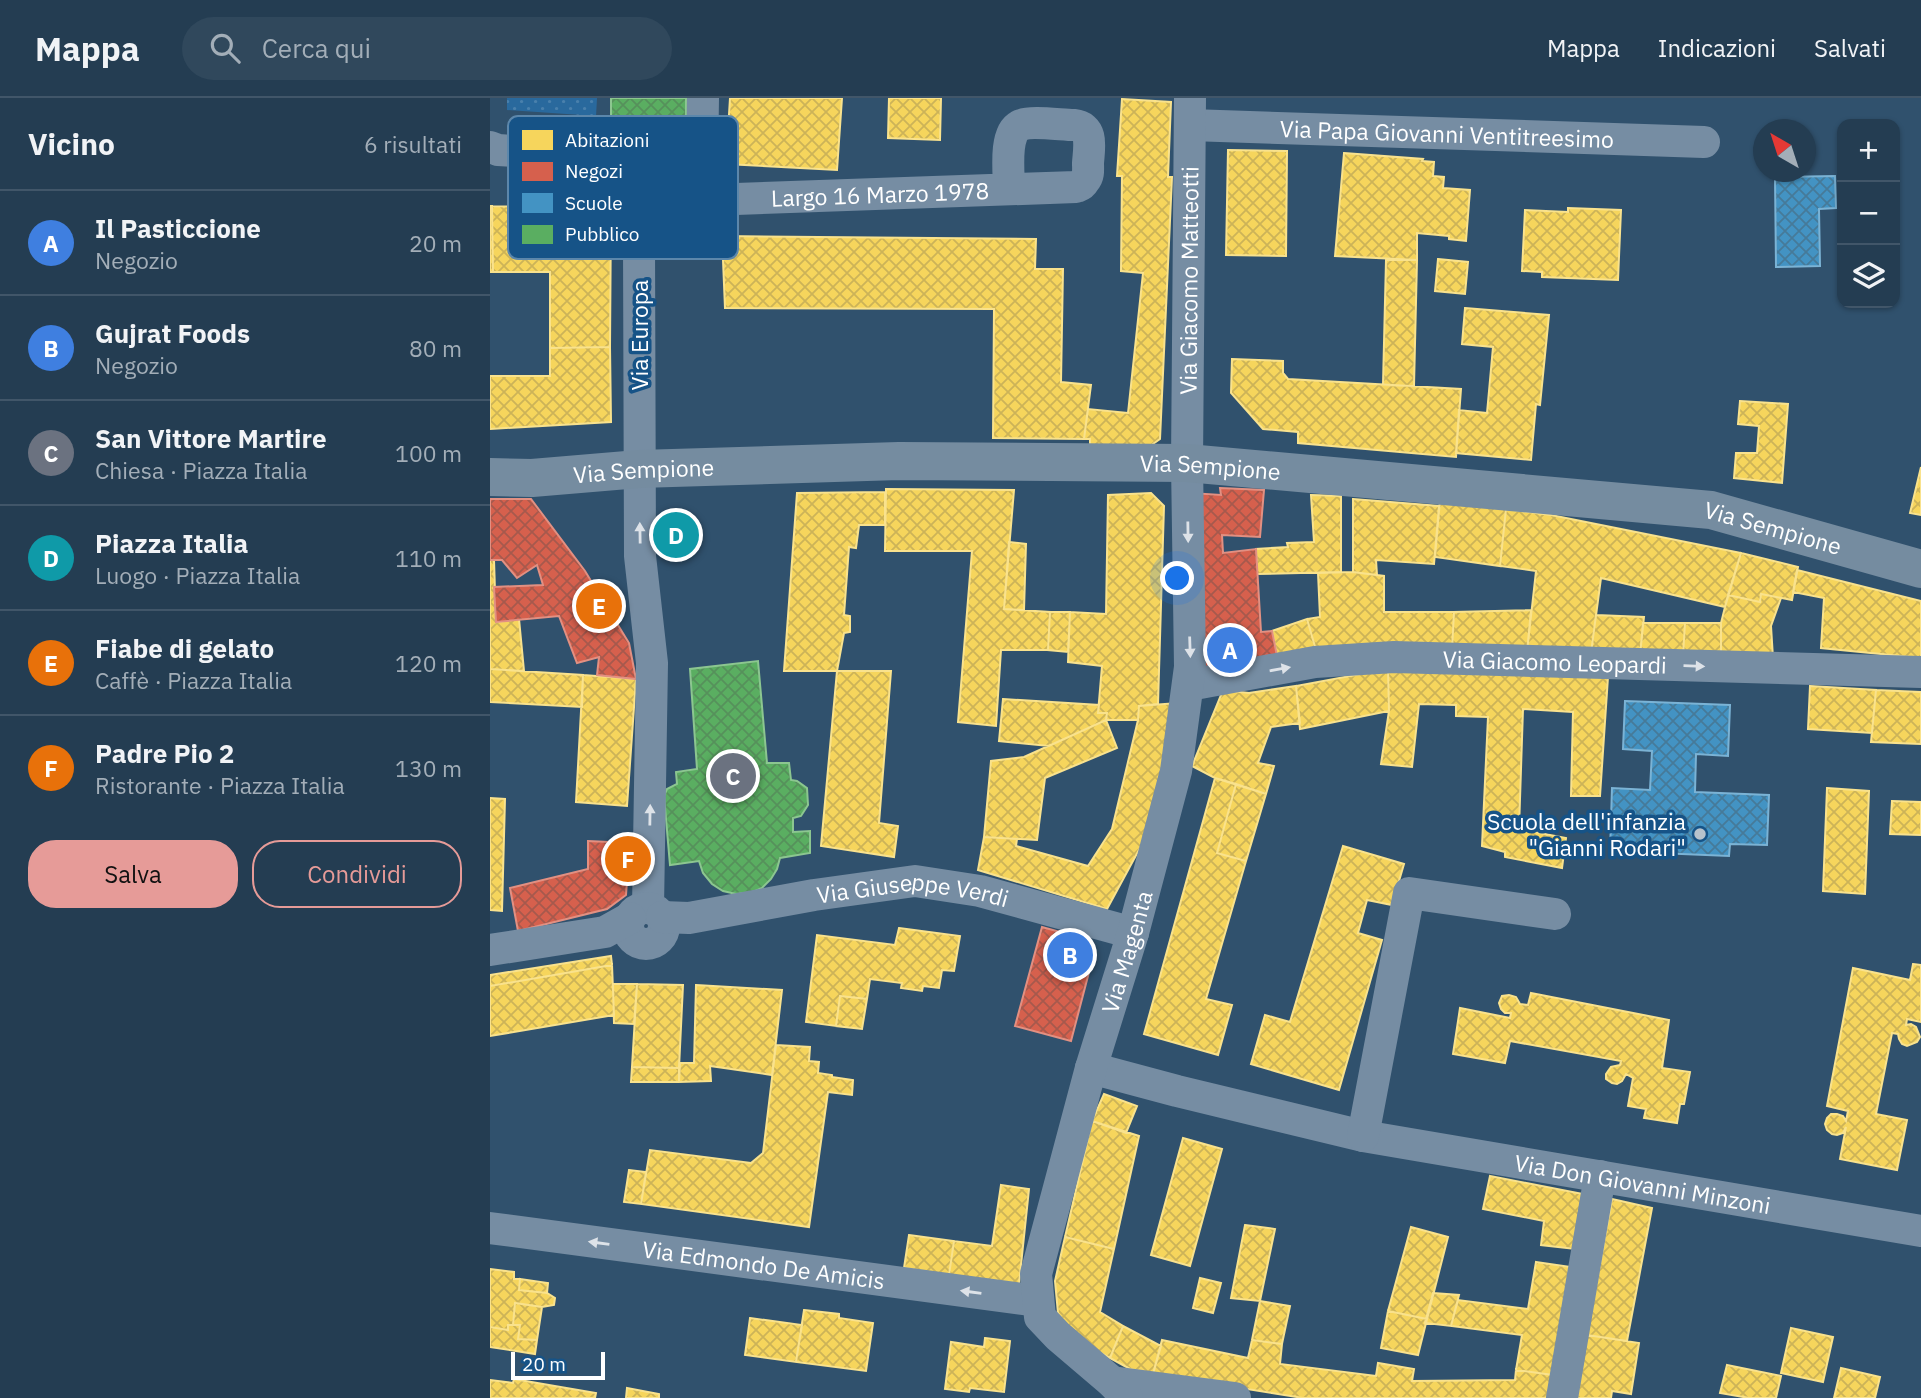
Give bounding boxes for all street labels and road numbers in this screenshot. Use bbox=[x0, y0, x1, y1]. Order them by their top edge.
street label: Via Papa Giovanni Ventitreesimo bbox=[1279, 113, 1614, 154]
street label: Via Giacomo Matteotti bbox=[1173, 166, 1204, 395]
street label: Largo 16 Marzo 1978 bbox=[770, 175, 990, 213]
street label: Via Europa bbox=[624, 280, 654, 390]
street label: Via Sempione bbox=[1140, 448, 1282, 486]
street label: Via Sempione bbox=[572, 452, 715, 489]
street label: Via Sempione bbox=[1701, 494, 1845, 561]
street label: Via Giacomo Leopardi bbox=[1442, 643, 1667, 680]
street label: Via Giuseppe Verdi bbox=[815, 866, 1012, 913]
street label: Via Magenta bbox=[1094, 887, 1159, 1017]
street label: Via Don Giovanni Minzoni bbox=[1512, 1147, 1773, 1220]
street label: Via Edmondo De Amicis bbox=[640, 1233, 887, 1295]

